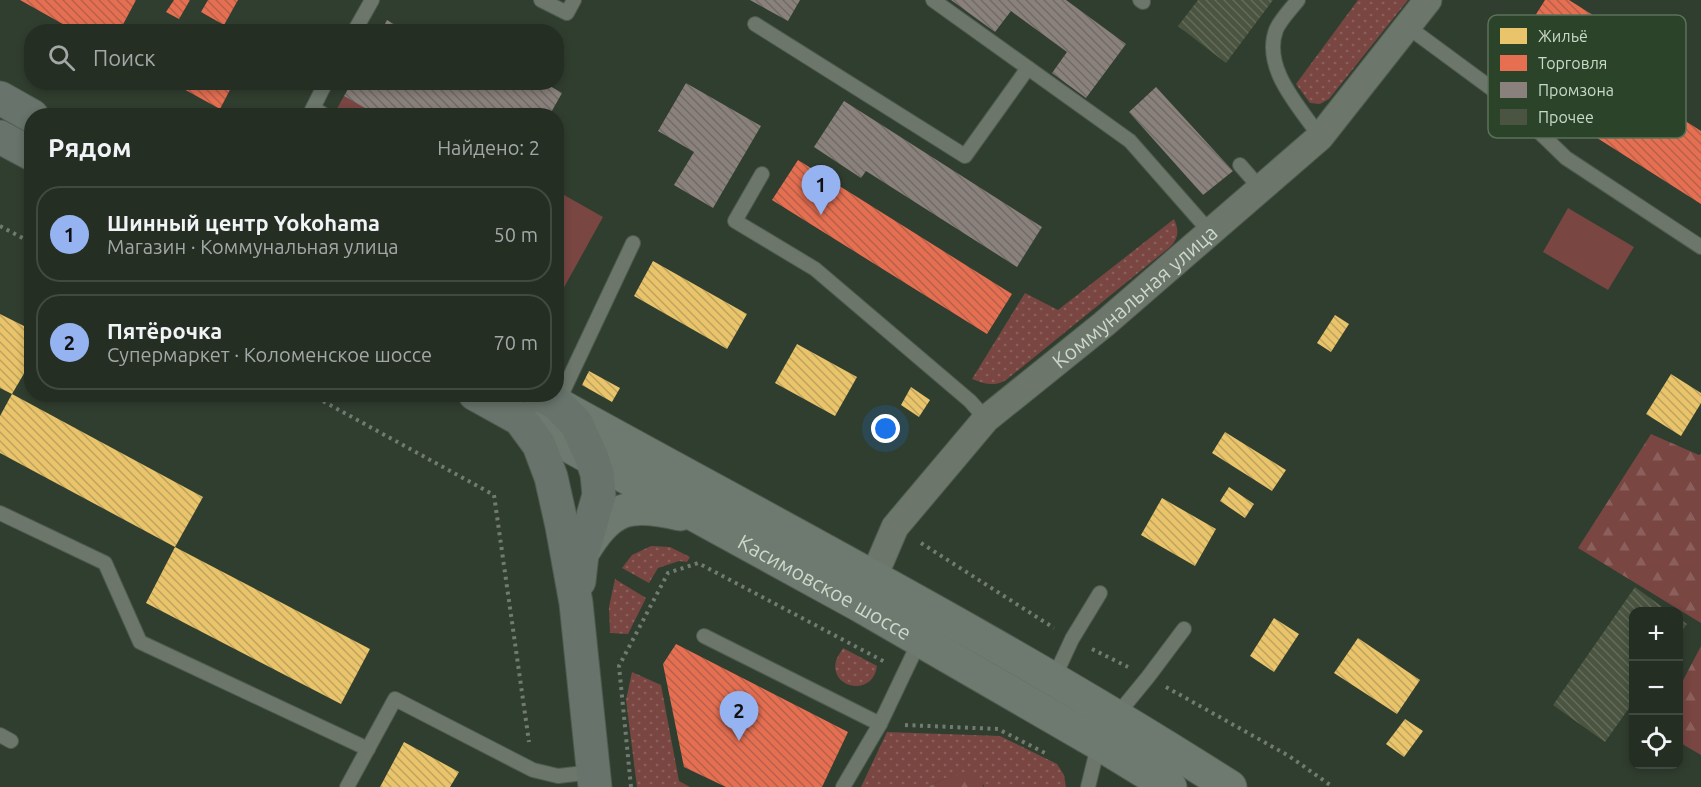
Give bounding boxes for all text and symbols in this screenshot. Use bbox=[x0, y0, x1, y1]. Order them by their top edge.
legend bbox=[1488, 15, 1686, 138]
search box bbox=[24, 24, 564, 90]
text: Жильё bbox=[1538, 27, 1588, 45]
icon: search bbox=[45, 41, 78, 74]
text: Поиск bbox=[93, 45, 156, 70]
text: Торговля bbox=[1538, 54, 1607, 72]
text: Промзона bbox=[1538, 81, 1614, 99]
text: Прочее bbox=[1538, 108, 1594, 126]
text: Рядом bbox=[48, 133, 132, 162]
text: Найдено: 2 bbox=[437, 136, 540, 159]
pin: 1 bbox=[802, 166, 840, 215]
text: Шинный центр Yokohama bbox=[107, 210, 380, 235]
street label: Коммунальная улица bbox=[1047, 220, 1222, 373]
text: 1 bbox=[64, 223, 75, 246]
text: 50 m bbox=[494, 223, 538, 246]
text: Магазин · Коммунальная улица bbox=[107, 235, 399, 258]
text: Пятёрочка bbox=[107, 318, 222, 343]
text: 2 bbox=[64, 331, 75, 354]
text: 70 m bbox=[494, 331, 538, 354]
text: Супермаркет · Коломенское шоссе bbox=[107, 343, 432, 366]
your location bbox=[871, 414, 900, 443]
street label: Касимовское шоссе bbox=[734, 529, 916, 645]
map controls bbox=[1629, 607, 1683, 769]
button: + bbox=[1629, 607, 1683, 661]
button: − bbox=[1629, 661, 1683, 715]
pin: 2 bbox=[720, 692, 758, 741]
button: locate bbox=[1629, 715, 1683, 769]

